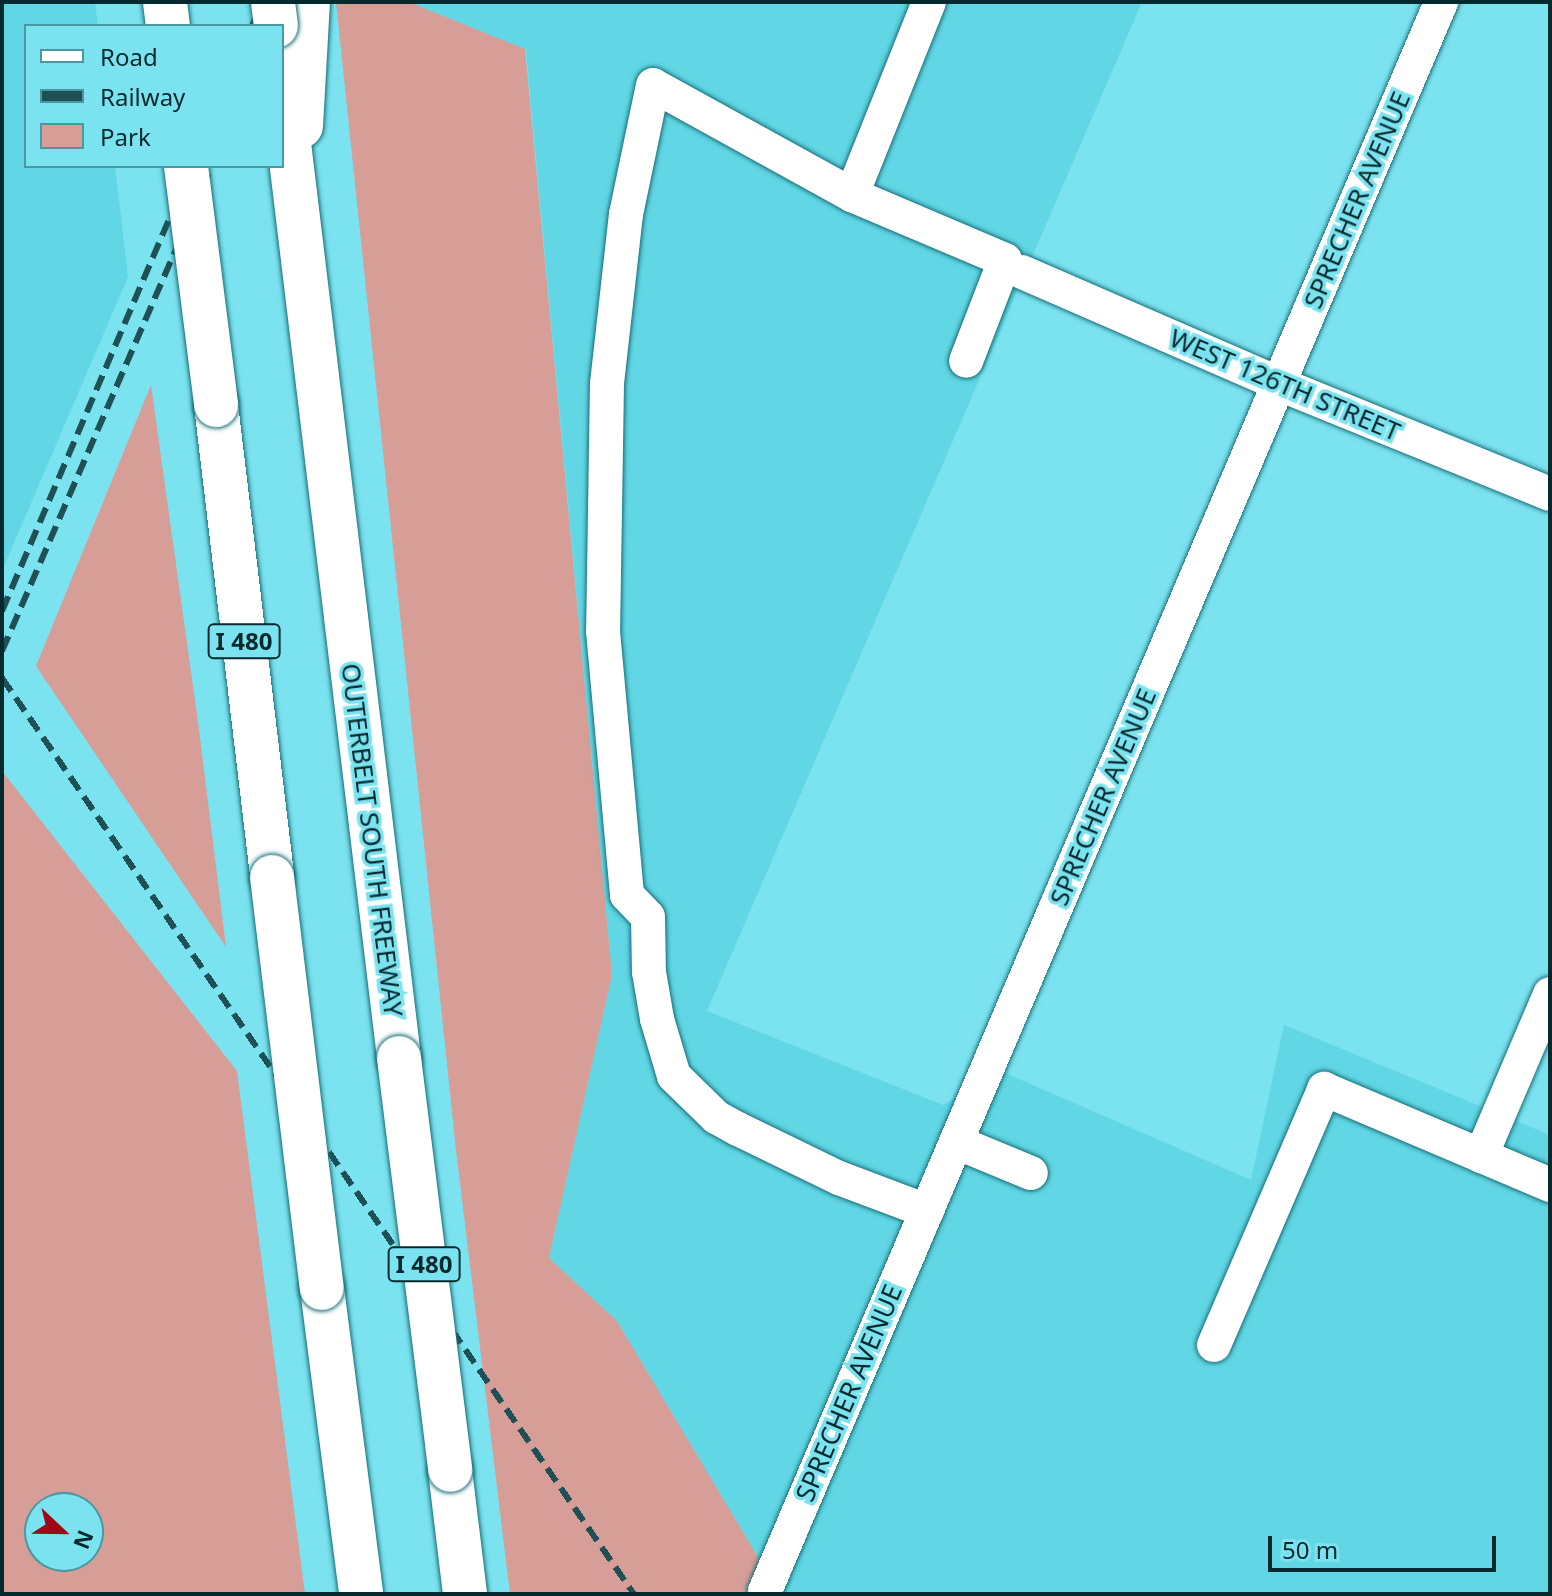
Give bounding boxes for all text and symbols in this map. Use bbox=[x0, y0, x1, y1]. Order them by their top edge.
legend bbox=[24, 24, 284, 168]
text: Road bbox=[100, 40, 158, 73]
text: Railway bbox=[100, 80, 185, 113]
street label: SPRECHER AVENUE bbox=[1297, 87, 1417, 313]
text: Park bbox=[100, 120, 151, 153]
street label: WEST 126TH STREET bbox=[1165, 322, 1405, 448]
road number: I 480 bbox=[206, 621, 282, 661]
street label: OUTERBELT SOUTH FREEWAY bbox=[335, 662, 409, 1018]
street label: SPRECHER AVENUE bbox=[1043, 684, 1163, 910]
road number: I 480 bbox=[386, 1244, 462, 1284]
street label: SPRECHER AVENUE bbox=[789, 1280, 909, 1506]
north arrow bbox=[24, 1492, 104, 1572]
scale bar bbox=[1272, 1520, 1500, 1570]
text: N bbox=[67, 1526, 102, 1554]
text: 50 m bbox=[1282, 1533, 1338, 1566]

